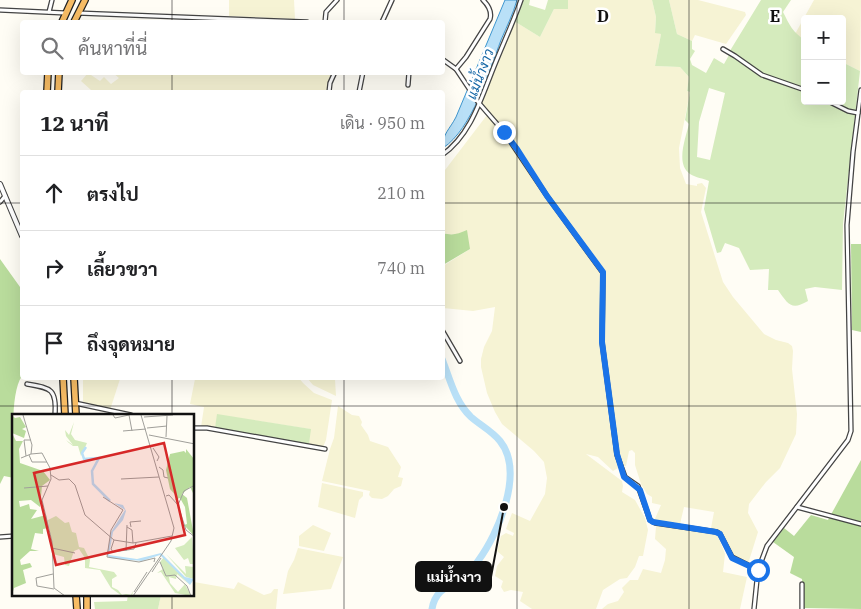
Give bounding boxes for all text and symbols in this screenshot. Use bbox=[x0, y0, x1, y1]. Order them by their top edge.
text: D bbox=[597, 6, 609, 26]
text: E bbox=[770, 6, 780, 26]
map controls bbox=[801, 15, 846, 105]
button: + bbox=[801, 15, 846, 60]
search box bbox=[20, 20, 445, 75]
icon: search bbox=[38, 34, 66, 62]
text: ค้นหาที่นี่ bbox=[78, 36, 147, 60]
water label: แม่น้ำงาว bbox=[459, 45, 498, 102]
button: − bbox=[801, 60, 846, 105]
text: 12 นาที bbox=[40, 109, 109, 137]
text: เดิน · 950 m bbox=[340, 113, 425, 133]
route end bbox=[493, 121, 516, 144]
icon: ahead bbox=[40, 179, 68, 207]
text: ตรงไป bbox=[87, 182, 139, 206]
text: 210 m bbox=[377, 183, 425, 203]
icon: right bbox=[40, 254, 68, 282]
text: เลี้ยวขวา bbox=[87, 257, 158, 281]
text: 740 m bbox=[377, 258, 425, 278]
icon: arrive bbox=[40, 329, 68, 357]
text: ถึงจุดหมาย bbox=[87, 332, 175, 356]
inset map bbox=[12, 414, 195, 596]
route start bbox=[747, 559, 770, 582]
callout: แม่น้ำงาว bbox=[416, 562, 491, 591]
text: แม่น้ำงาว bbox=[426, 565, 482, 586]

